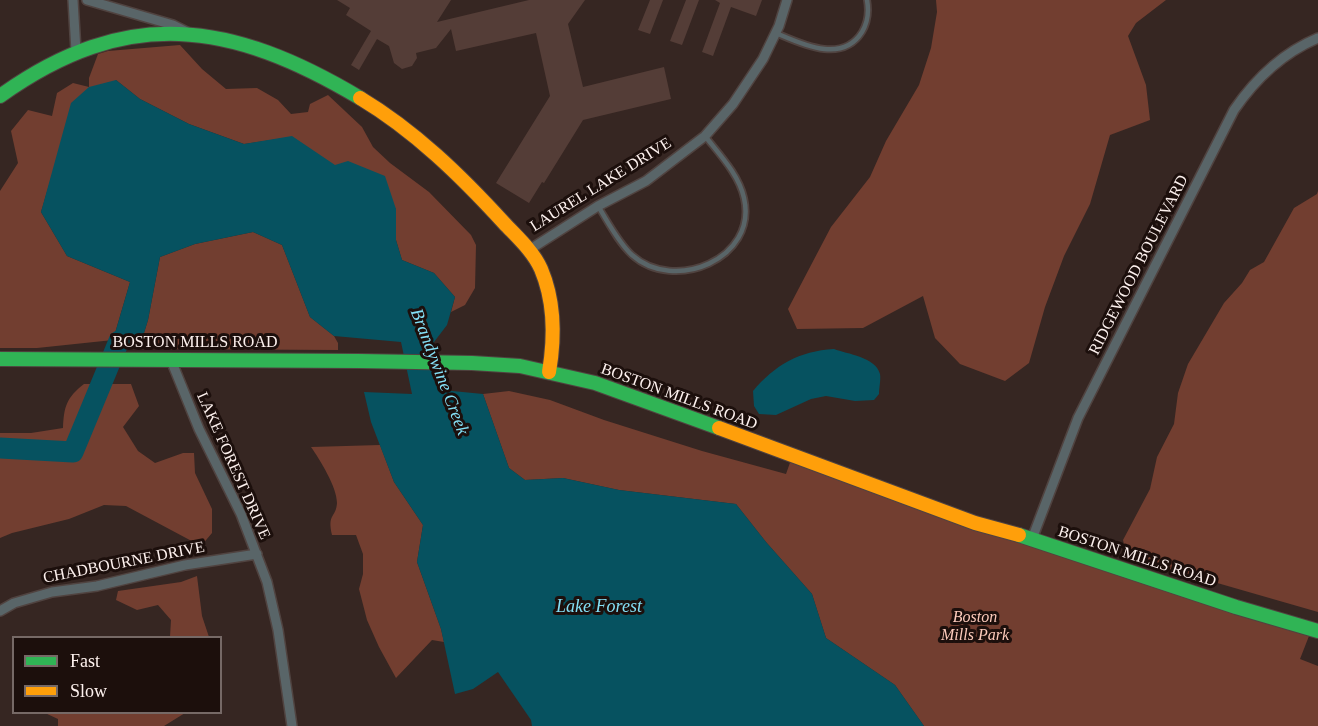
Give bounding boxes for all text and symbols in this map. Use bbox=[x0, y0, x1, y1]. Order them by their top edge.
street label: LAUREL LAKE DRIVE bbox=[527, 134, 675, 236]
street label: RIDGEWOOD BOULEVARD bbox=[1085, 172, 1193, 358]
water label: Brandywine Creek bbox=[405, 306, 473, 438]
street label: BOSTON MILLS ROAD bbox=[112, 333, 278, 353]
street label: BOSTON MILLS ROAD bbox=[598, 360, 760, 434]
street label: LAKE FOREST DRIVE bbox=[192, 389, 274, 543]
street label: BOSTON MILLS ROAD bbox=[1056, 522, 1218, 592]
street label: CHADBOURNE DRIVE bbox=[42, 538, 206, 588]
water label: Lake Forest bbox=[556, 596, 642, 618]
park label: Boston Mills Park bbox=[941, 608, 1009, 646]
legend bbox=[12, 636, 222, 714]
text: Fast bbox=[70, 651, 100, 671]
text: Slow bbox=[70, 681, 107, 701]

